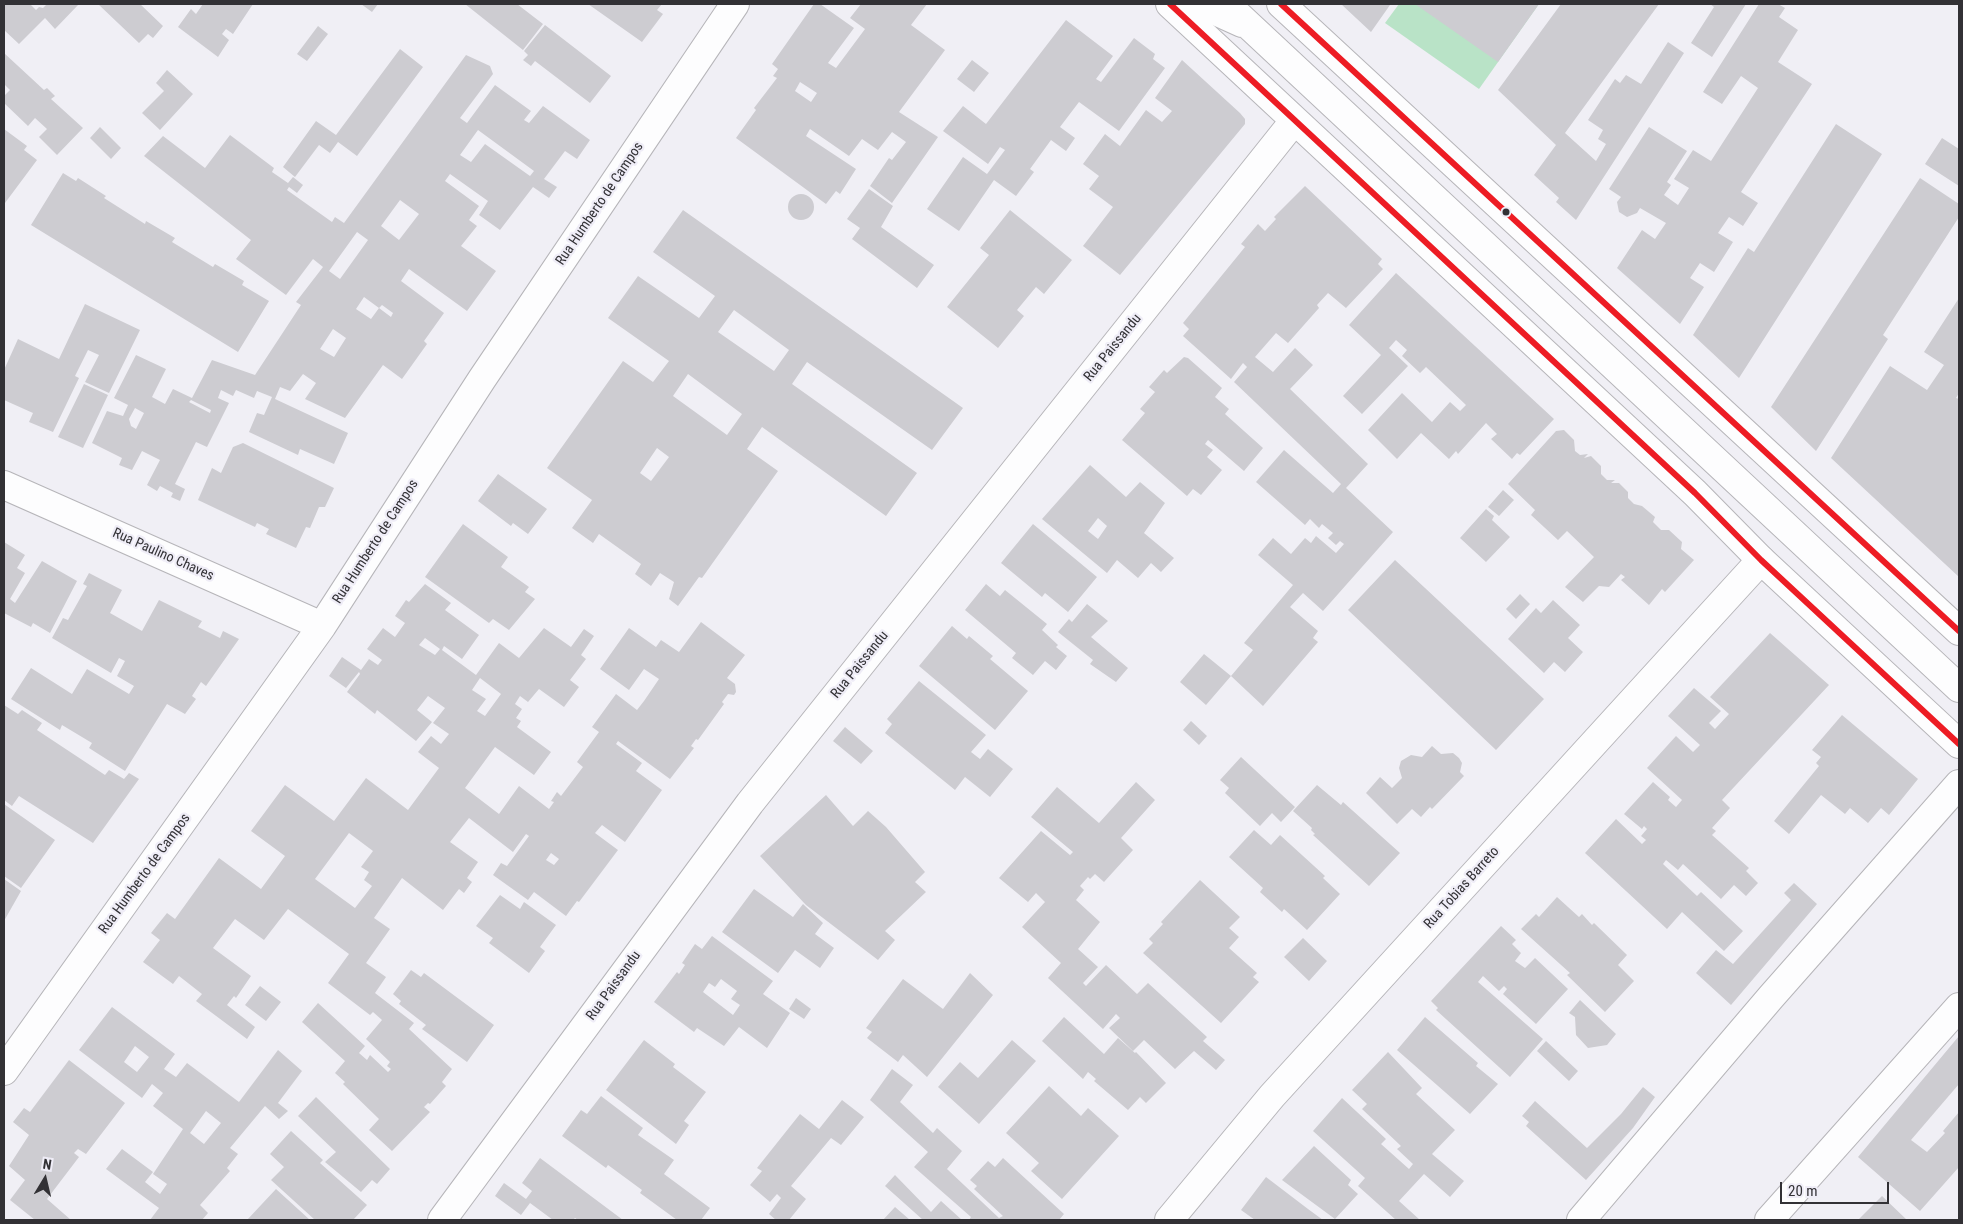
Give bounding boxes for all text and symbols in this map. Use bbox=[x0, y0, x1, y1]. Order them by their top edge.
street label: Rua Humberto de Campos bbox=[553, 139, 647, 269]
unlabelled marker bbox=[1501, 207, 1511, 217]
street label: Rua Paissandu bbox=[1081, 311, 1145, 385]
street label: Rua Humberto de Campos bbox=[330, 477, 422, 607]
street label: Rua Paulino Chaves bbox=[110, 525, 216, 585]
street label: Rua Paissandu bbox=[828, 628, 892, 702]
street label: Rua Humberto de Campos bbox=[96, 811, 194, 937]
street label: Rua Tobias Barreto bbox=[1421, 844, 1503, 932]
street label: Rua Paissandu bbox=[583, 948, 645, 1024]
north arrow bbox=[20, 1154, 70, 1204]
text: N bbox=[42, 1156, 53, 1173]
scale bar bbox=[1783, 1172, 1892, 1204]
text: 20 m bbox=[1788, 1182, 1818, 1200]

